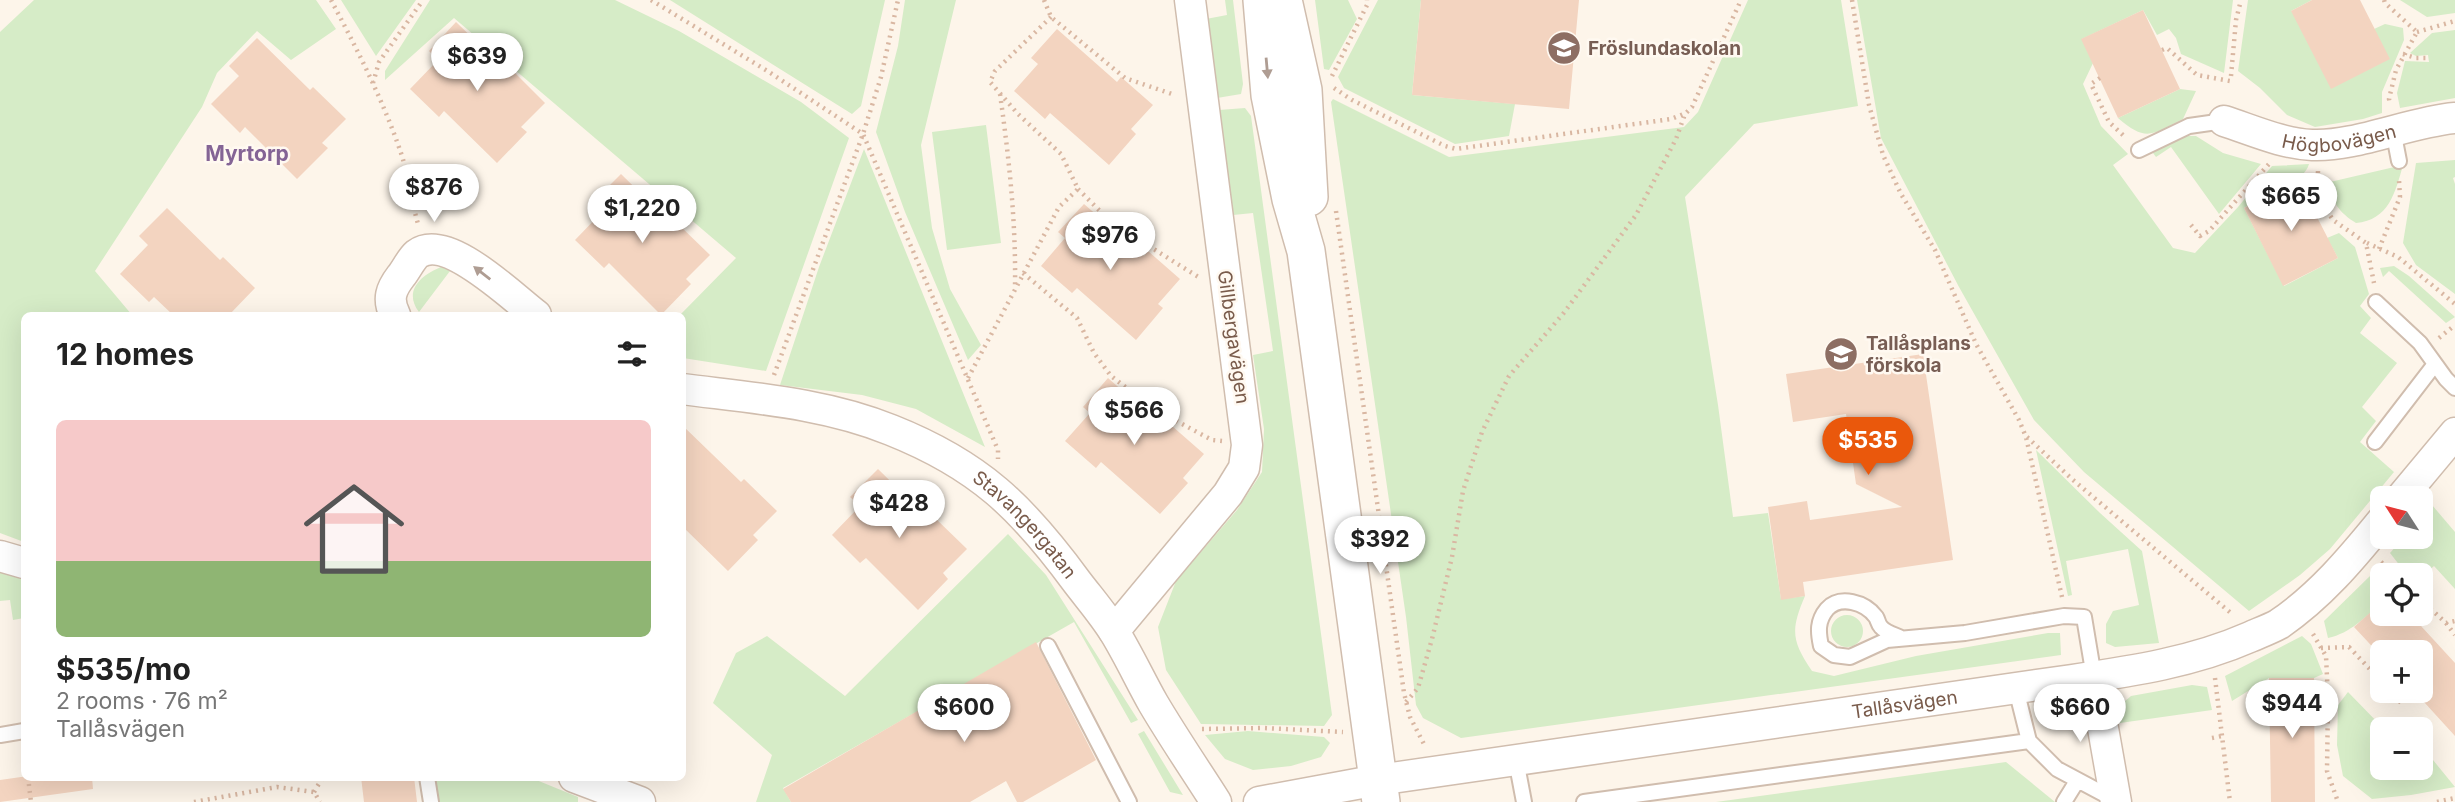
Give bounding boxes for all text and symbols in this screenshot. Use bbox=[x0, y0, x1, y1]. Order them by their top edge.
school or university icon: Fröslundaskolan bbox=[1545, 29, 1583, 67]
pin: $639 bbox=[436, 34, 518, 93]
place label: Fröslundaskolan bbox=[1588, 37, 1741, 60]
text: $639 bbox=[447, 42, 507, 70]
one-way arrow bbox=[1262, 57, 1273, 79]
street label: Högbovägen bbox=[2280, 120, 2399, 157]
district label: Myrtorp bbox=[205, 141, 289, 166]
pin: $876 bbox=[393, 164, 475, 224]
text: $876 bbox=[405, 173, 463, 201]
pin: $665 bbox=[2250, 174, 2332, 233]
text: $665 bbox=[2261, 182, 2321, 210]
pin: $1,220 bbox=[585, 186, 699, 245]
text: $1,220 bbox=[603, 194, 681, 222]
pin: $976 bbox=[1069, 212, 1151, 272]
text: $976 bbox=[1081, 221, 1139, 249]
one-way arrow bbox=[473, 266, 491, 281]
street label: Gillbergavägen bbox=[1213, 269, 1254, 405]
place label: Tallåsplans förskola bbox=[1866, 332, 1971, 377]
icon: filters bbox=[613, 335, 651, 373]
school or university icon: Tallåsplans förskola bbox=[1822, 335, 1860, 373]
text: 12 homes bbox=[56, 336, 194, 372]
pin: $566 bbox=[1093, 388, 1175, 447]
text: $566 bbox=[1104, 396, 1164, 424]
pin: $535 bbox=[1827, 418, 1909, 477]
text: $535 bbox=[1838, 426, 1898, 454]
icon: home bbox=[291, 466, 417, 592]
street label: Stavangergatan bbox=[968, 466, 1081, 583]
pin: $428 bbox=[858, 480, 940, 540]
north arrow bbox=[2370, 486, 2432, 550]
map controls bbox=[2370, 486, 2433, 780]
text: $428 bbox=[869, 489, 929, 517]
pin: $392 bbox=[1339, 516, 1421, 576]
text: $392 bbox=[1350, 525, 1410, 553]
button: locate bbox=[2370, 563, 2433, 626]
button: + bbox=[2370, 640, 2433, 703]
text: $535/mo bbox=[56, 651, 191, 687]
pin: $944 bbox=[2251, 680, 2333, 740]
pin: $600 bbox=[923, 684, 1005, 744]
pin: $660 bbox=[2039, 684, 2121, 744]
street label: Tallåsvägen bbox=[1850, 686, 1959, 724]
text: 2 rooms · 76 m² bbox=[56, 687, 228, 715]
text: $944 bbox=[2261, 689, 2323, 717]
text: $600 bbox=[933, 693, 995, 721]
text: $660 bbox=[2050, 693, 2110, 721]
text: Tallåsvägen bbox=[56, 715, 185, 743]
button: − bbox=[2370, 717, 2433, 780]

